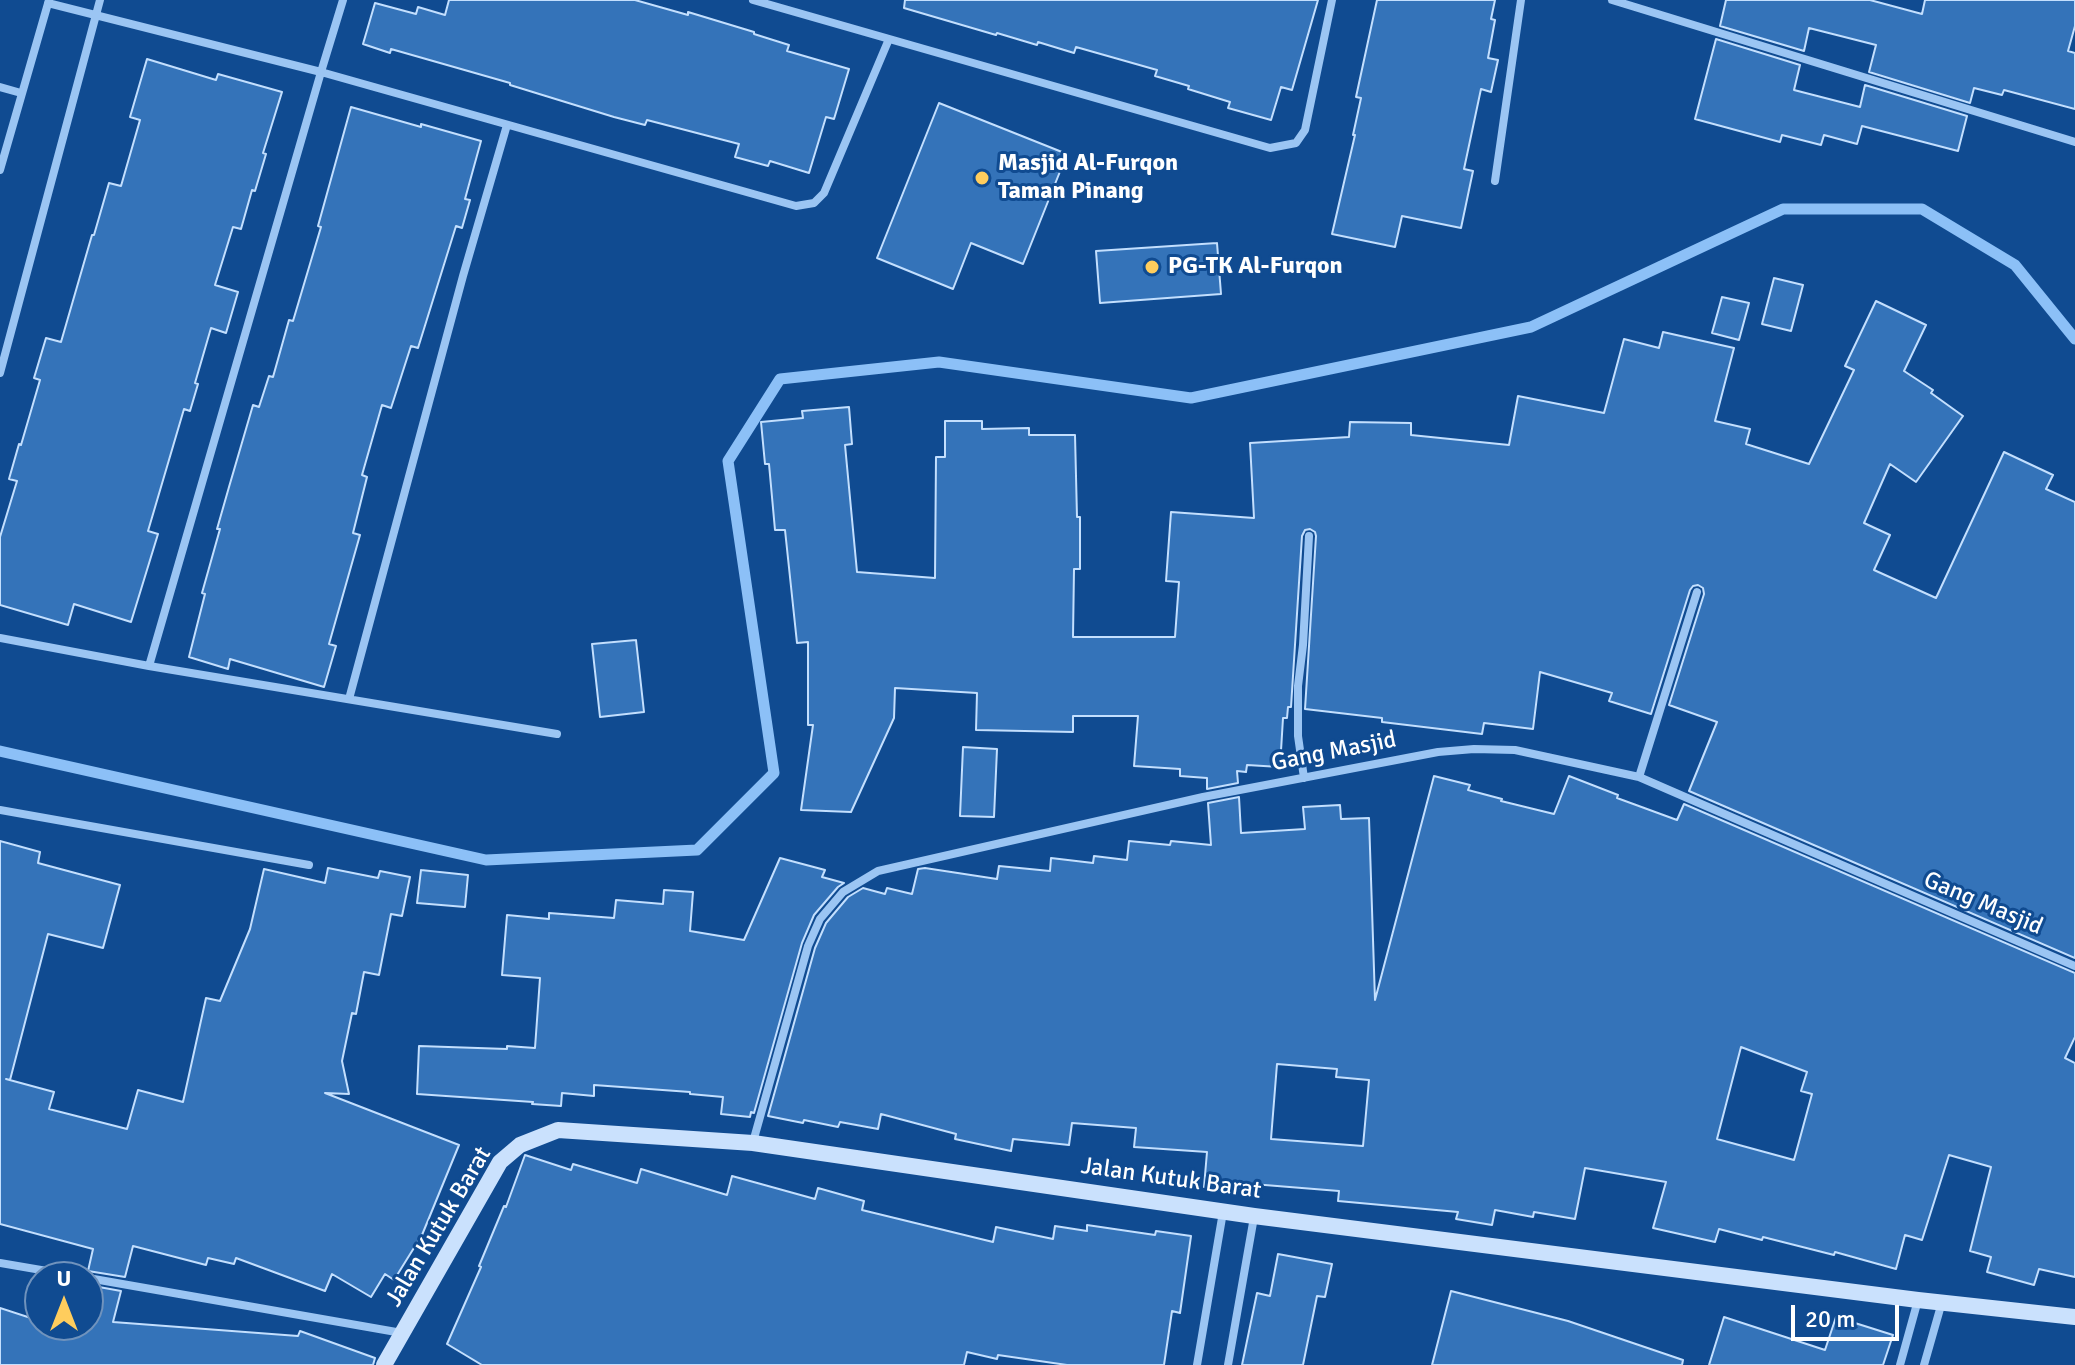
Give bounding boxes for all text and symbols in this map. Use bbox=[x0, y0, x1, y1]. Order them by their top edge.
place label: Masjid Al-Furqon Taman Pinang bbox=[998, 150, 1178, 206]
marker: Masjid Al-Furqon Taman Pinang bbox=[973, 169, 991, 187]
place label: PG-TK Al-Furqon bbox=[1168, 253, 1343, 281]
marker: PG-TK Al-Furqon bbox=[1143, 258, 1161, 276]
street label: Gang Masjid bbox=[1269, 726, 1399, 778]
street label: Gang Masjid bbox=[1919, 866, 2047, 942]
street label: Jalan Kutuk Barat bbox=[380, 1142, 498, 1312]
street label: Jalan Kutuk Barat bbox=[1079, 1152, 1263, 1206]
north arrow bbox=[24, 1261, 104, 1341]
text: U bbox=[57, 1265, 71, 1292]
scale bar bbox=[1795, 1289, 1903, 1339]
text: 20 m bbox=[1805, 1304, 1855, 1334]

